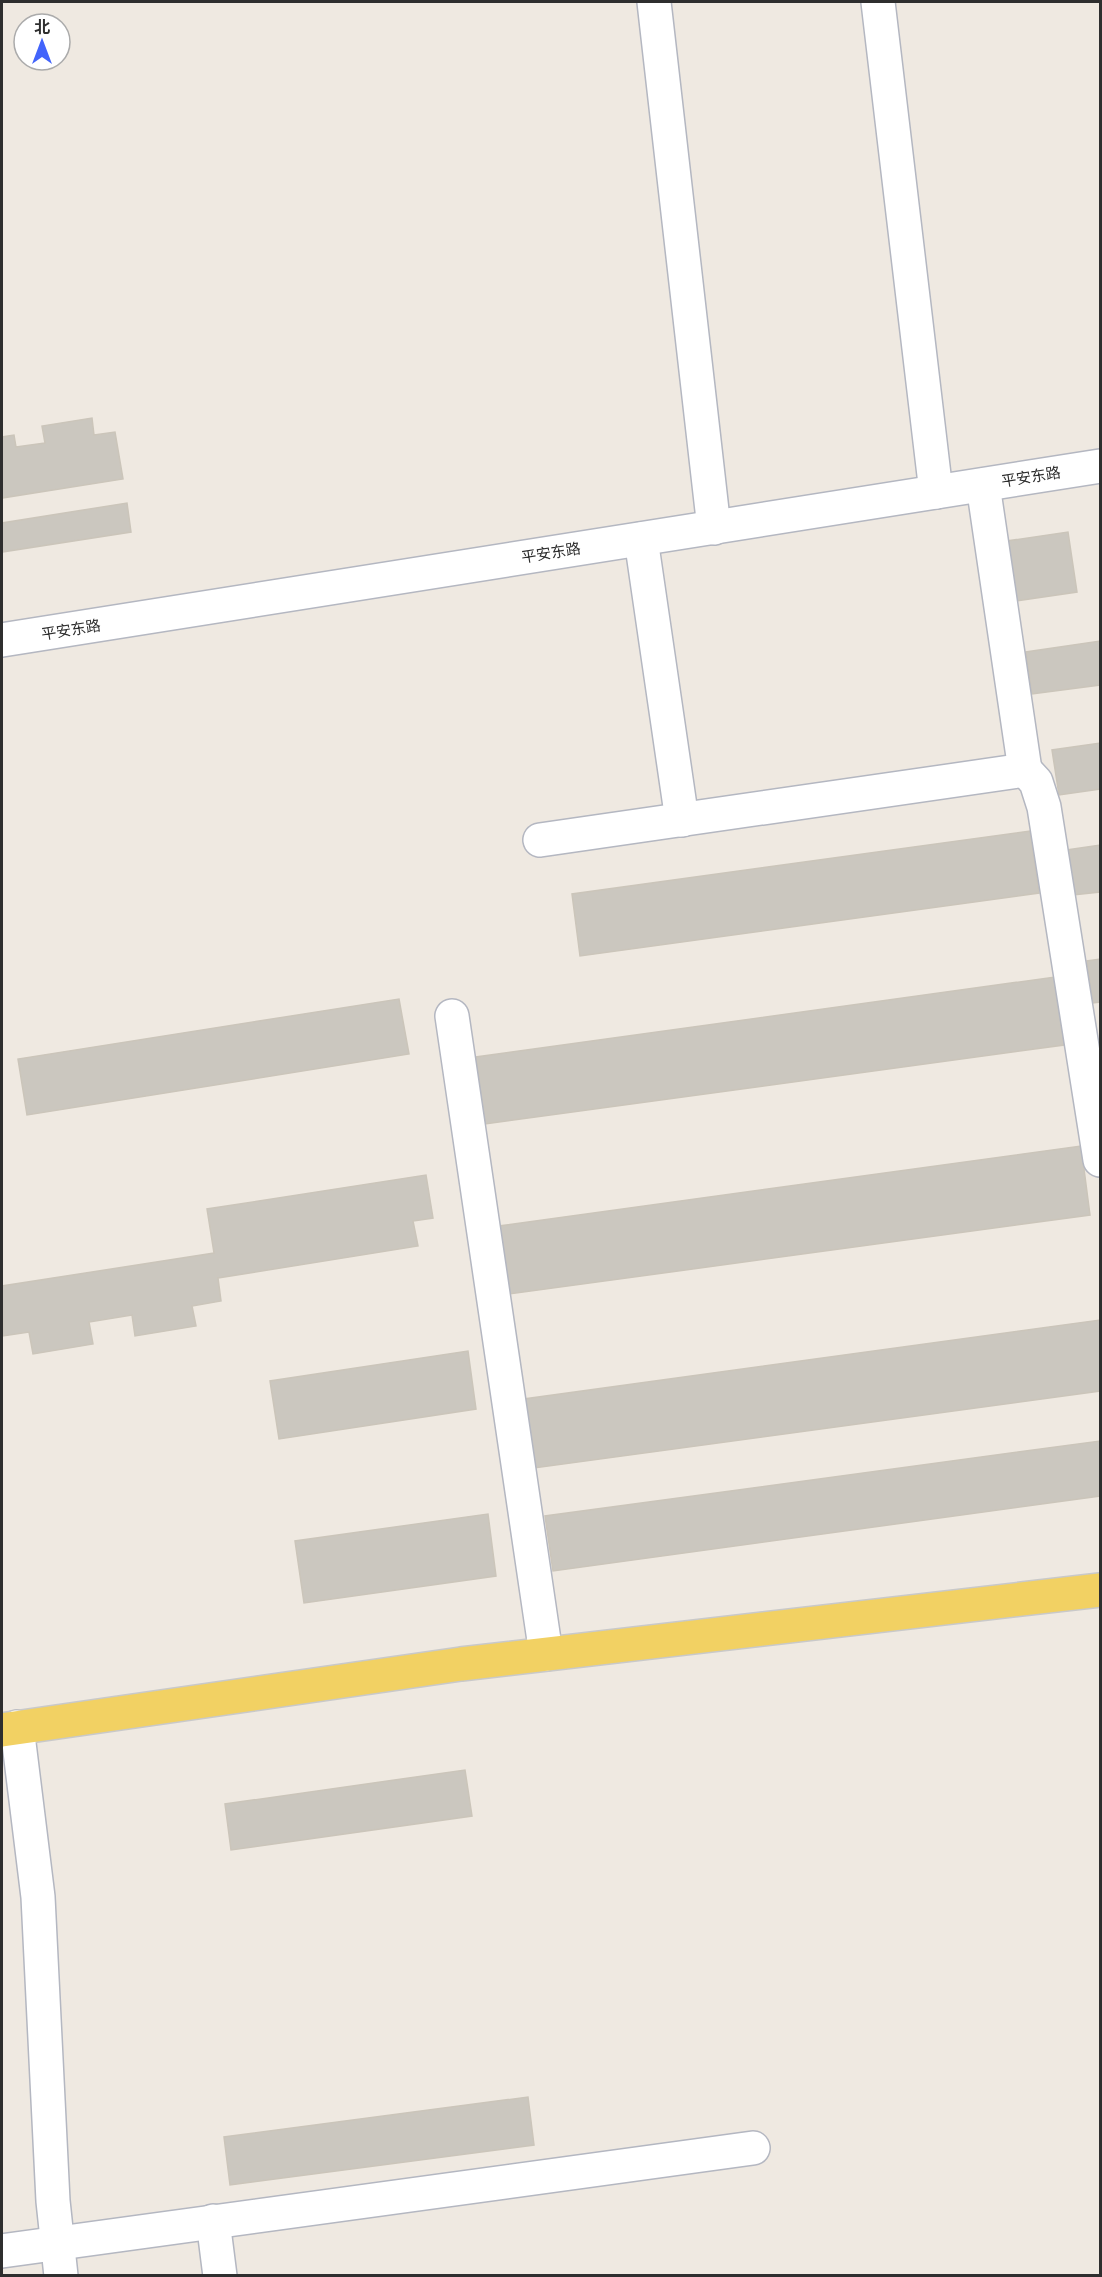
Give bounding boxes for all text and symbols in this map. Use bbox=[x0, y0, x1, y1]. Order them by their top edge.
north arrow bbox=[12, 12, 72, 72]
text: 北 bbox=[34, 17, 50, 36]
street label: 平安东路 bbox=[1000, 462, 1062, 490]
street label: 平安东路 bbox=[520, 538, 582, 566]
street label: 平安东路 bbox=[40, 615, 102, 643]

